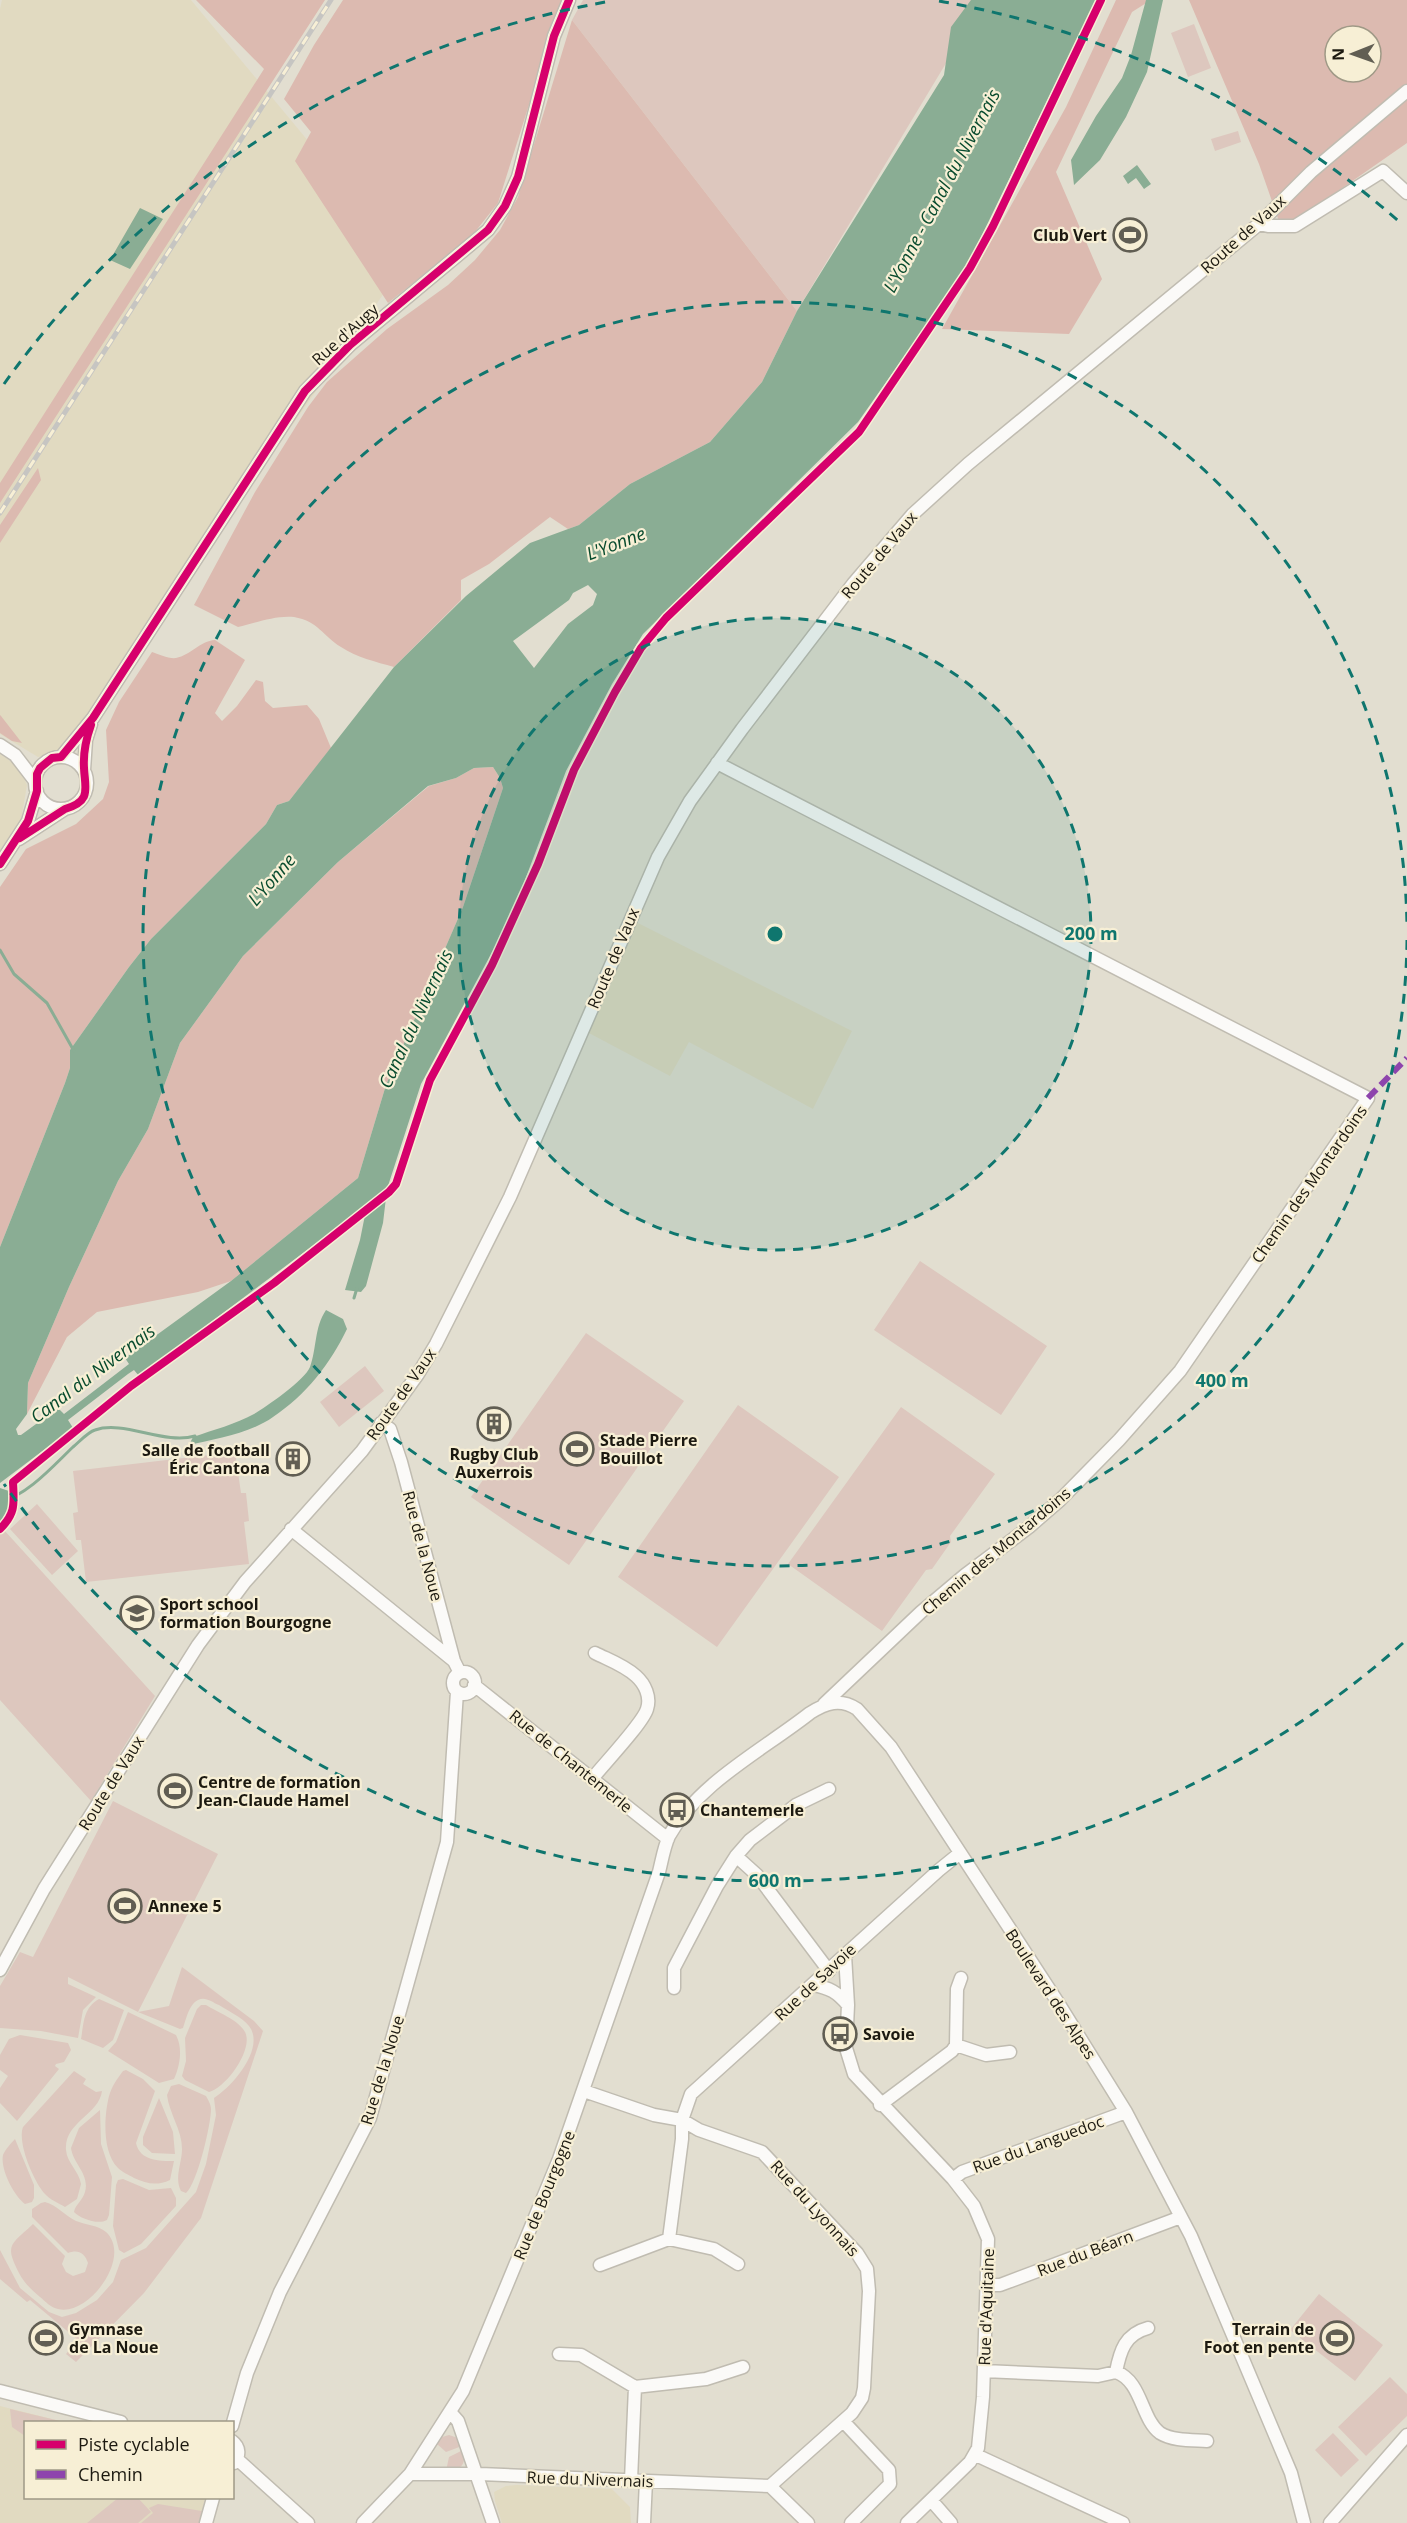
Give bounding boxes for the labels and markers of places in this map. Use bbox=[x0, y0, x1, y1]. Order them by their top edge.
sports icon: Club Vert bbox=[1112, 217, 1148, 253]
place label: Club Vert bbox=[1033, 224, 1107, 246]
centre of rings bbox=[765, 924, 785, 944]
building icon: Rugby Club Auxerrois bbox=[476, 1406, 512, 1442]
place label: Stade Pierre Bouillot bbox=[600, 1429, 698, 1469]
sports icon: Stade Pierre Bouillot bbox=[559, 1431, 595, 1467]
place label: Salle de football Éric Cantona bbox=[142, 1439, 270, 1479]
building icon: Salle de football Éric Cantona bbox=[275, 1441, 311, 1477]
place label: Rugby Club Auxerrois bbox=[449, 1443, 539, 1483]
place label: Sport school formation Bourgogne bbox=[160, 1593, 332, 1633]
school or university icon: Sport school formation Bourgogne bbox=[119, 1595, 155, 1631]
place label: Centre de formation Jean-Claude Hamel bbox=[196, 1771, 361, 1811]
sports icon: Centre de formation Jean-Claude Hamel bbox=[157, 1773, 193, 1809]
bus stop icon: Chantemerle bbox=[659, 1792, 695, 1828]
place label: Chantemerle bbox=[700, 1799, 804, 1821]
sports icon: Annexe 5 bbox=[107, 1888, 143, 1924]
place label: Annexe 5 bbox=[148, 1895, 222, 1917]
bus stop icon: Savoie bbox=[822, 2016, 858, 2052]
place label: Savoie bbox=[863, 2023, 915, 2045]
place label: Gymnase de La Noue bbox=[69, 2318, 158, 2358]
place label: Terrain de Foot en pente bbox=[1204, 2318, 1314, 2358]
sports icon: Gymnase de La Noue bbox=[28, 2320, 64, 2356]
sports icon: Terrain de Foot en pente bbox=[1319, 2320, 1355, 2356]

